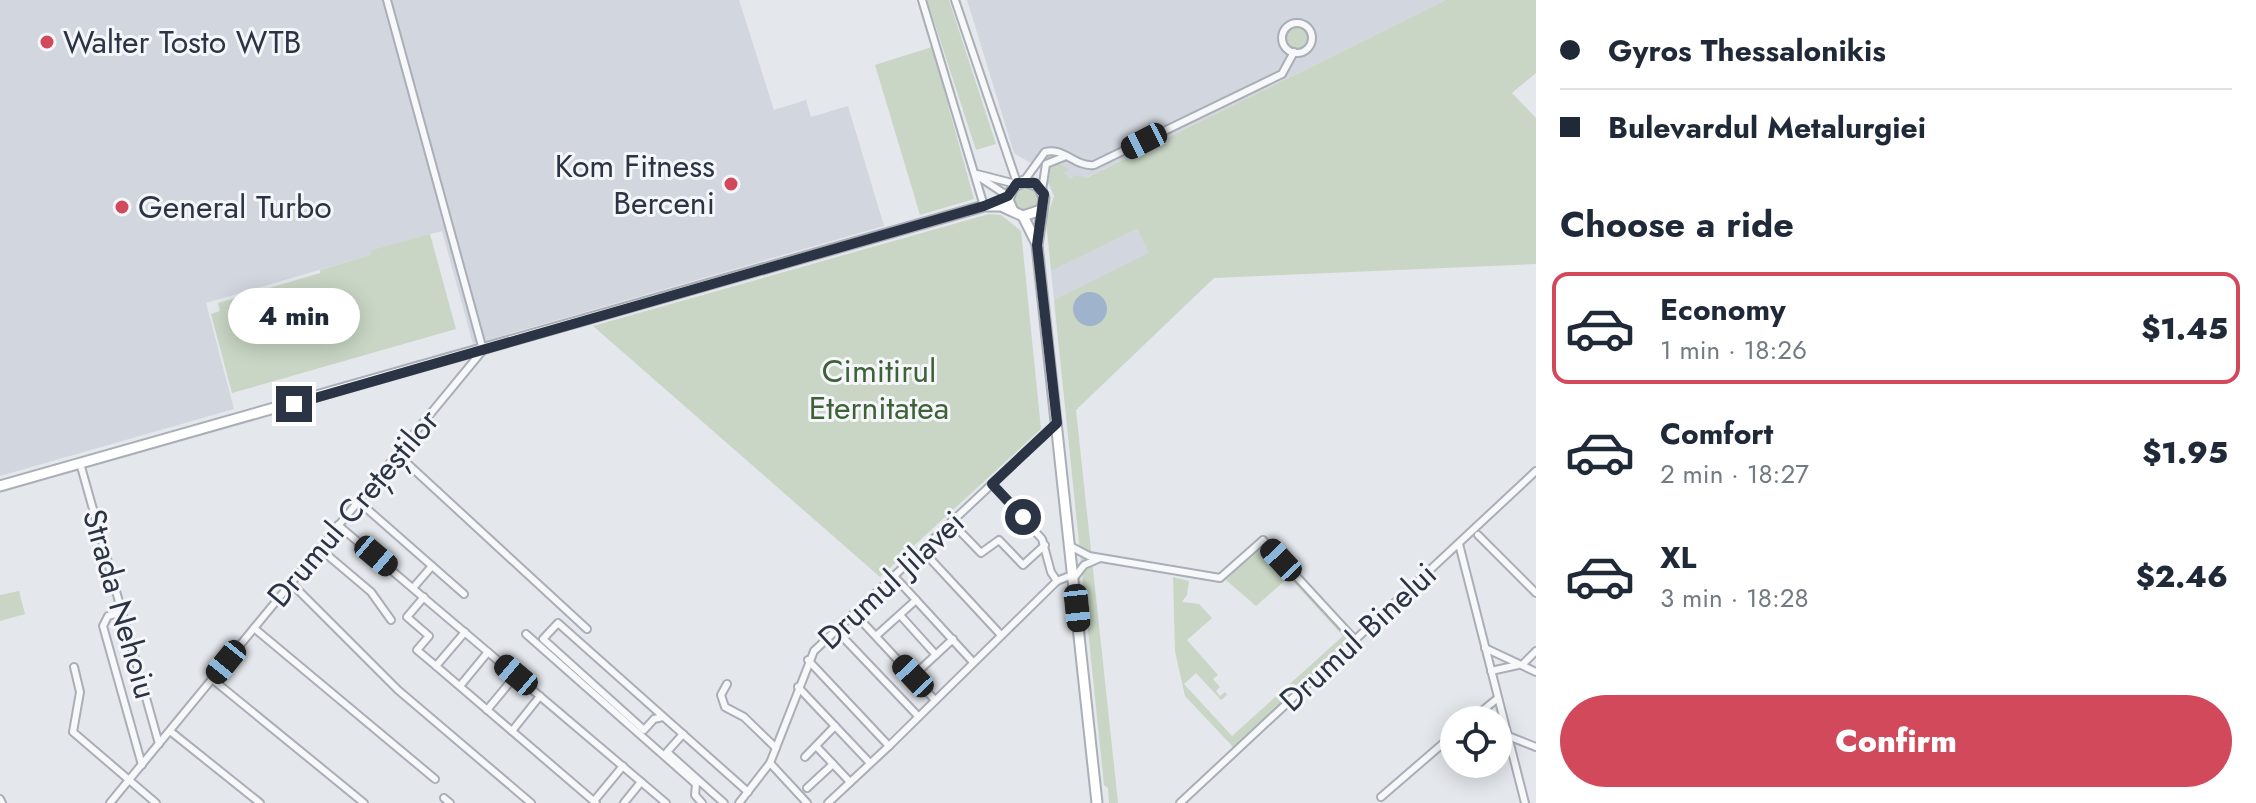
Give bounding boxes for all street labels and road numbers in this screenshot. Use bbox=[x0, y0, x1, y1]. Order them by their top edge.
street label: Drumul Crețeștilor bbox=[256, 399, 450, 617]
street label: Drumul Jilavei bbox=[808, 500, 974, 660]
street label: Strada Nehoiu bbox=[71, 504, 169, 704]
street label: Drumul Binelui bbox=[1269, 552, 1447, 722]

